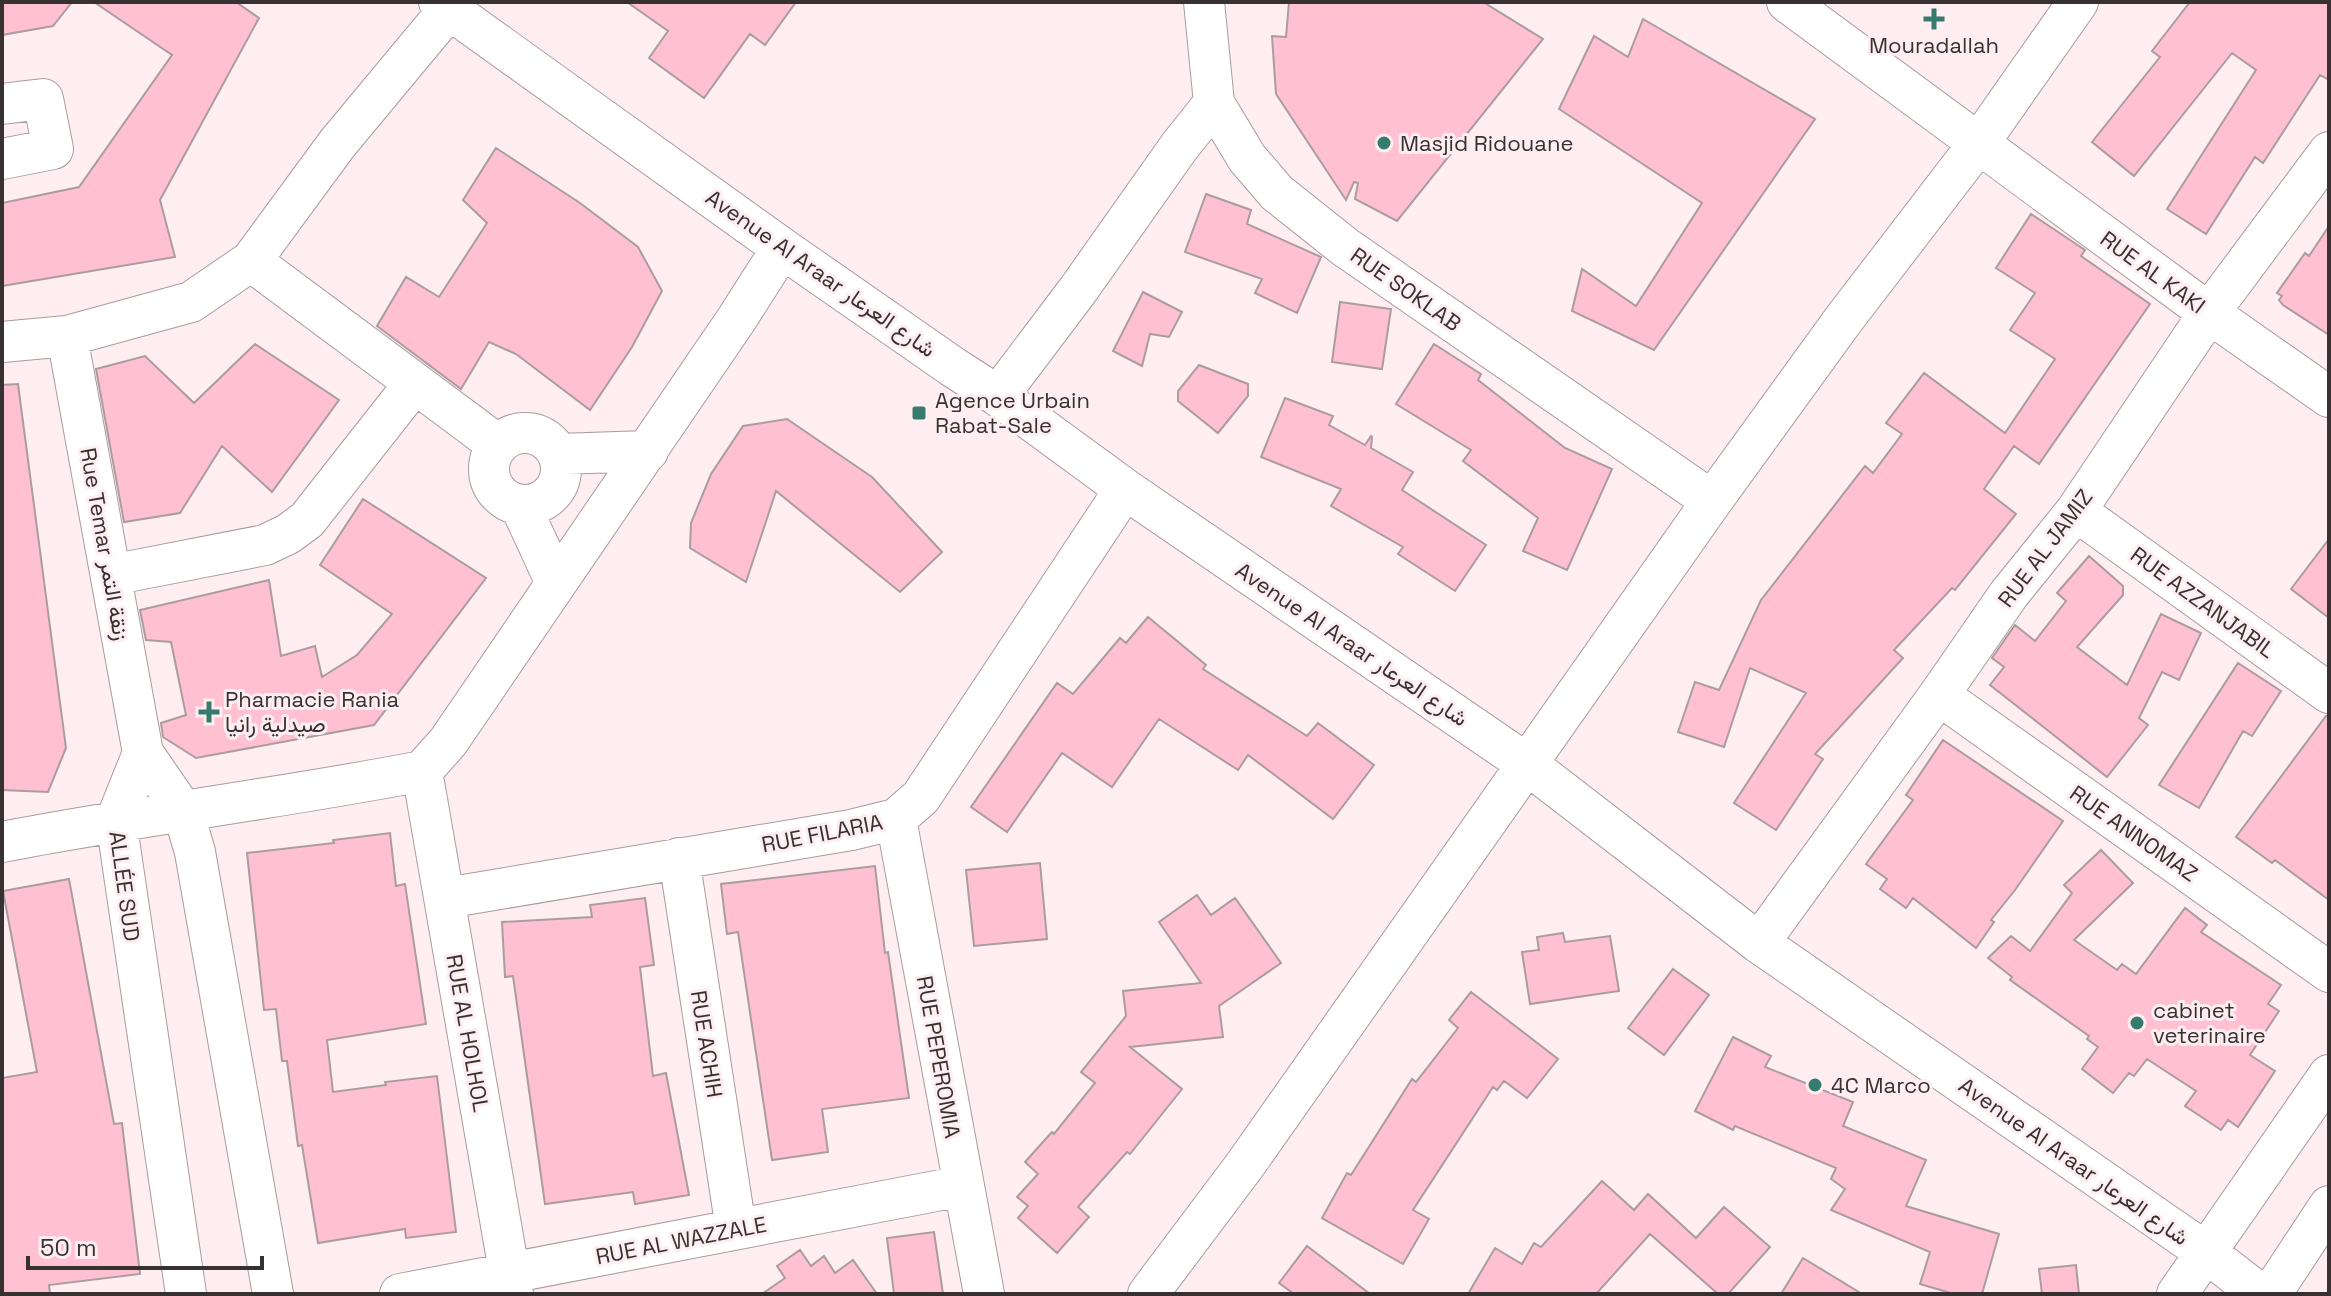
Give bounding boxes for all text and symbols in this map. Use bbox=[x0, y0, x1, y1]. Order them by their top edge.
marker: Mouradallah bbox=[1925, 10, 1943, 28]
place label: Mouradallah bbox=[1869, 31, 1999, 59]
place label: Masjid Ridouane bbox=[1400, 129, 1574, 157]
marker: Masjid Ridouane bbox=[1375, 134, 1393, 152]
street label: Avenue Al Araar شارع العرعار bbox=[700, 183, 941, 364]
street label: RUE AL KAKI bbox=[2095, 224, 2211, 320]
street label: RUE SOKLAB bbox=[1345, 241, 1467, 337]
place label: Agence Urbain Rabat-Sale bbox=[935, 386, 1090, 439]
marker: Agence Urbain Rabat-Sale bbox=[910, 404, 928, 422]
street label: Rue Temar زنقة التمر bbox=[74, 445, 136, 643]
street label: RUE AL JAMIZ bbox=[1992, 483, 2098, 613]
street label: RUE AZZANJABIL bbox=[2125, 540, 2281, 664]
street label: Avenue Al Araar شارع العرعار bbox=[1230, 556, 1473, 733]
place label: Pharmacie Rania صيدلية رانيا bbox=[225, 685, 400, 738]
marker: Pharmacie Rania صيدلية رانيا bbox=[200, 703, 218, 721]
street label: RUE ANNOMAZ bbox=[2065, 779, 2203, 887]
street label: RUE FILARIA bbox=[759, 808, 885, 858]
street label: ALLÉE SUD bbox=[103, 829, 147, 943]
street label: RUE AL HOLHOL bbox=[440, 952, 496, 1114]
street label: RUE PEPEROMIA bbox=[911, 973, 967, 1141]
street label: RUE ACHIH bbox=[685, 988, 729, 1100]
place label: cabinet veterinaire bbox=[2153, 996, 2266, 1049]
marker: cabinet veterinaire bbox=[2128, 1014, 2146, 1032]
place label: 4C Marco bbox=[1831, 1071, 1931, 1099]
street label: Avenue Al Araar شارع العرعار bbox=[1953, 1071, 2194, 1252]
marker: 4C Marco bbox=[1806, 1076, 1824, 1094]
street label: RUE AL WAZZALE bbox=[593, 1210, 769, 1270]
scale bar bbox=[28, 1220, 262, 1270]
text: 50 m bbox=[40, 1232, 97, 1263]

